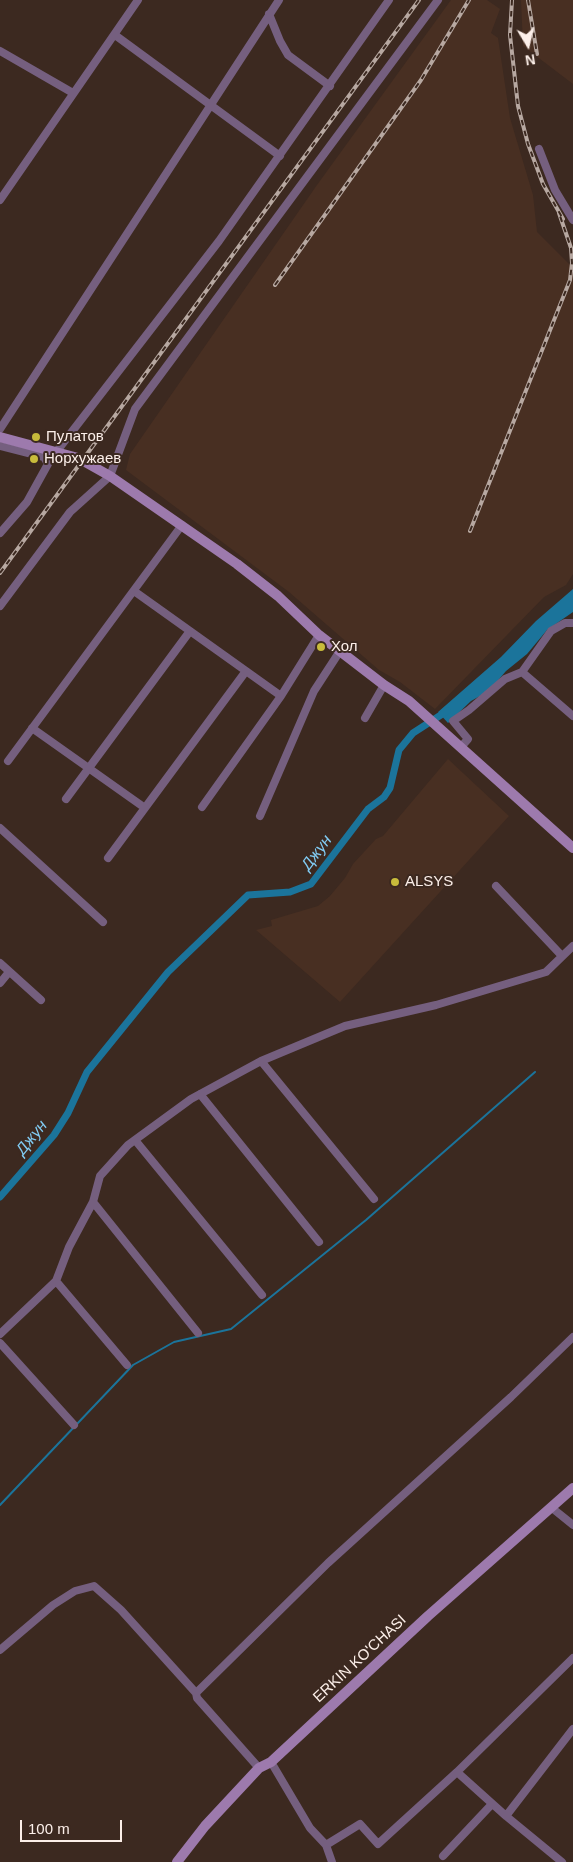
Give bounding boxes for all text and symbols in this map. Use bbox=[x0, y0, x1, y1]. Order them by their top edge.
north arrow bbox=[503, 20, 553, 70]
text: N bbox=[524, 51, 537, 69]
place label: Пулатов bbox=[46, 428, 104, 446]
marker: Пулатов bbox=[30, 431, 42, 443]
place label: Норхужаев bbox=[44, 450, 121, 468]
marker: Норхужаев bbox=[28, 453, 40, 465]
place label: Хол bbox=[331, 638, 358, 656]
marker: Хол bbox=[315, 641, 327, 653]
water label: Джун bbox=[298, 832, 336, 874]
place label: ALSYS bbox=[405, 873, 453, 891]
marker: ALSYS bbox=[389, 876, 401, 888]
water label: Джун bbox=[12, 1117, 52, 1159]
street label: ERKIN KO'CHASI bbox=[310, 1611, 410, 1707]
scale bar bbox=[22, 1810, 125, 1842]
text: 100 m bbox=[28, 1820, 70, 1837]

